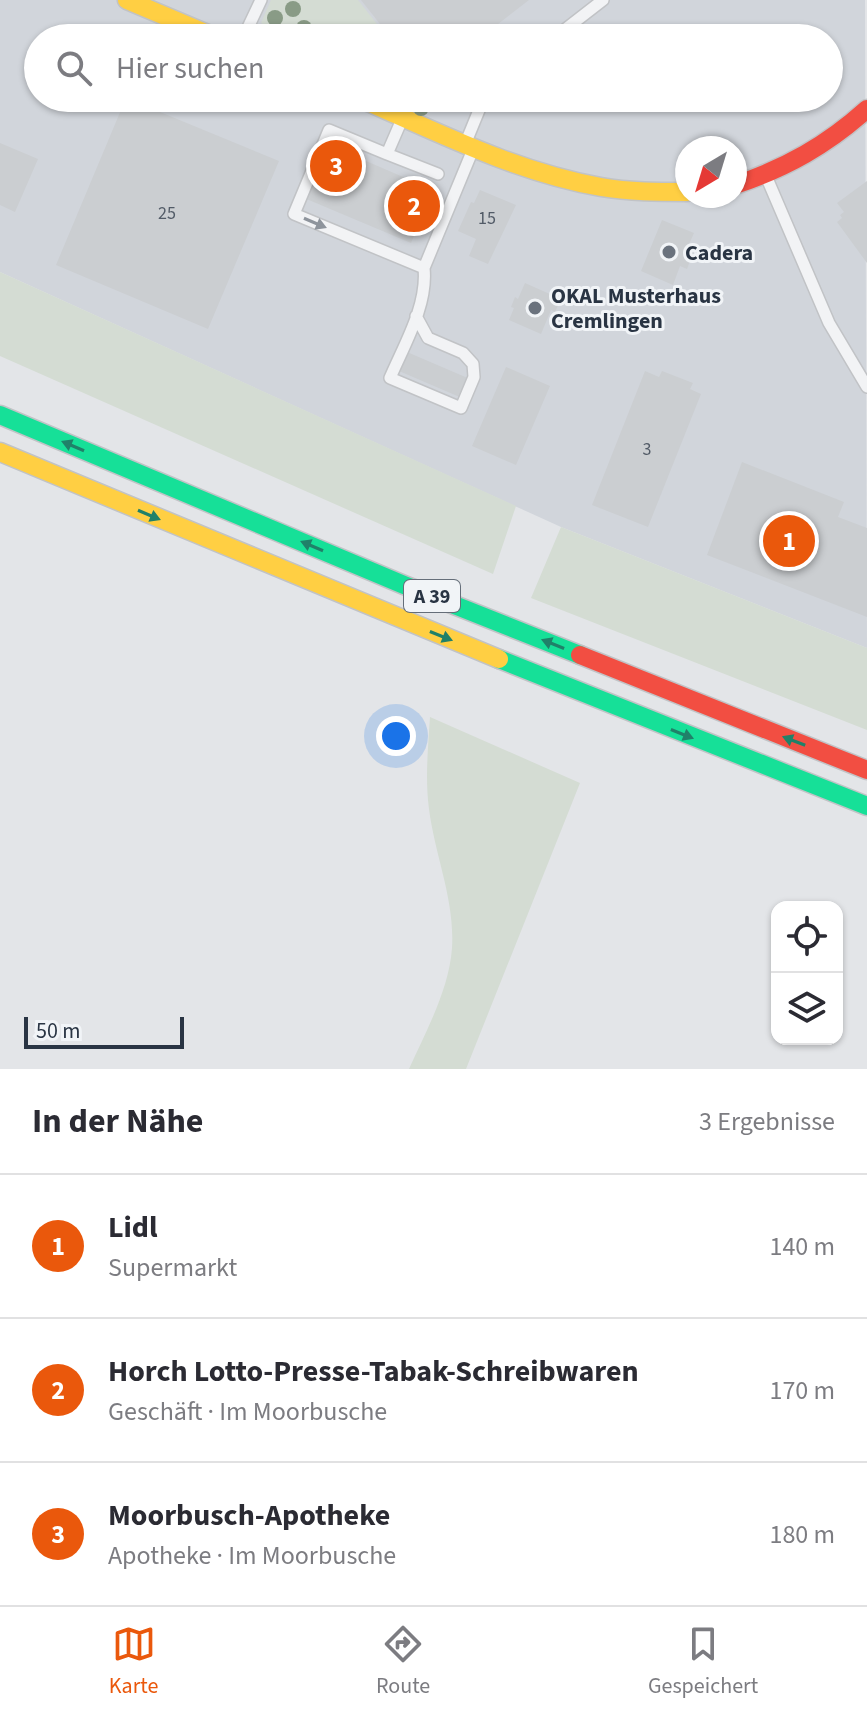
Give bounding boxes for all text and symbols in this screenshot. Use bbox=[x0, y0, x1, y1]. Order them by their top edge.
search box bbox=[24, 24, 843, 112]
icon: search bbox=[52, 46, 96, 90]
text: Hier suchen bbox=[116, 47, 264, 90]
pin: 3 bbox=[310, 136, 362, 196]
north arrow bbox=[675, 136, 747, 208]
pin: 2 bbox=[388, 176, 440, 236]
house number: 25 bbox=[158, 201, 176, 226]
house number: 15 bbox=[478, 206, 496, 231]
one-way arrow bbox=[303, 216, 327, 229]
place label: Cadera bbox=[685, 237, 753, 269]
marker: Cadera bbox=[660, 243, 678, 261]
place label: OKAL Musterhaus Cremlingen bbox=[551, 280, 721, 337]
marker: OKAL Musterhaus Cremlingen bbox=[526, 299, 544, 317]
house number: 3 bbox=[643, 437, 652, 462]
one-way arrow bbox=[61, 439, 84, 452]
one-way arrow bbox=[138, 508, 161, 521]
pin: 1 bbox=[763, 511, 815, 571]
one-way arrow bbox=[300, 539, 324, 552]
road number: A 39 bbox=[404, 580, 460, 612]
one-way arrow bbox=[429, 630, 453, 643]
one-way arrow bbox=[541, 638, 565, 651]
your location bbox=[376, 716, 416, 756]
one-way arrow bbox=[670, 727, 694, 740]
one-way arrow bbox=[782, 734, 806, 747]
map controls bbox=[771, 901, 843, 1045]
button: locate bbox=[771, 901, 843, 973]
button: layers bbox=[771, 973, 843, 1045]
scale bar bbox=[24, 1013, 184, 1049]
text: 50 m bbox=[36, 1015, 81, 1047]
text: In der Nähe bbox=[32, 1097, 203, 1146]
text: 3 Ergebnisse bbox=[699, 1103, 835, 1140]
text: Lidl bbox=[108, 1206, 158, 1249]
text: 1 bbox=[51, 1228, 65, 1265]
text: 140 m bbox=[769, 1228, 835, 1265]
text: Supermarkt bbox=[108, 1249, 237, 1286]
text: Horch Lotto-Presse-Tabak-Schreibwaren bbox=[108, 1350, 639, 1393]
text: 2 bbox=[51, 1372, 65, 1409]
text: 170 m bbox=[769, 1372, 835, 1409]
text: Geschäft · Im Moorbusche bbox=[108, 1393, 387, 1430]
text: Moorbusch-Apotheke bbox=[108, 1494, 390, 1537]
text: 3 bbox=[51, 1516, 65, 1553]
text: 180 m bbox=[769, 1516, 835, 1553]
text: Apotheke · Im Moorbusche bbox=[108, 1537, 396, 1574]
tab: Karte bbox=[109, 1622, 158, 1702]
tab: Route bbox=[376, 1622, 430, 1702]
tab: Gespeichert bbox=[648, 1622, 758, 1702]

